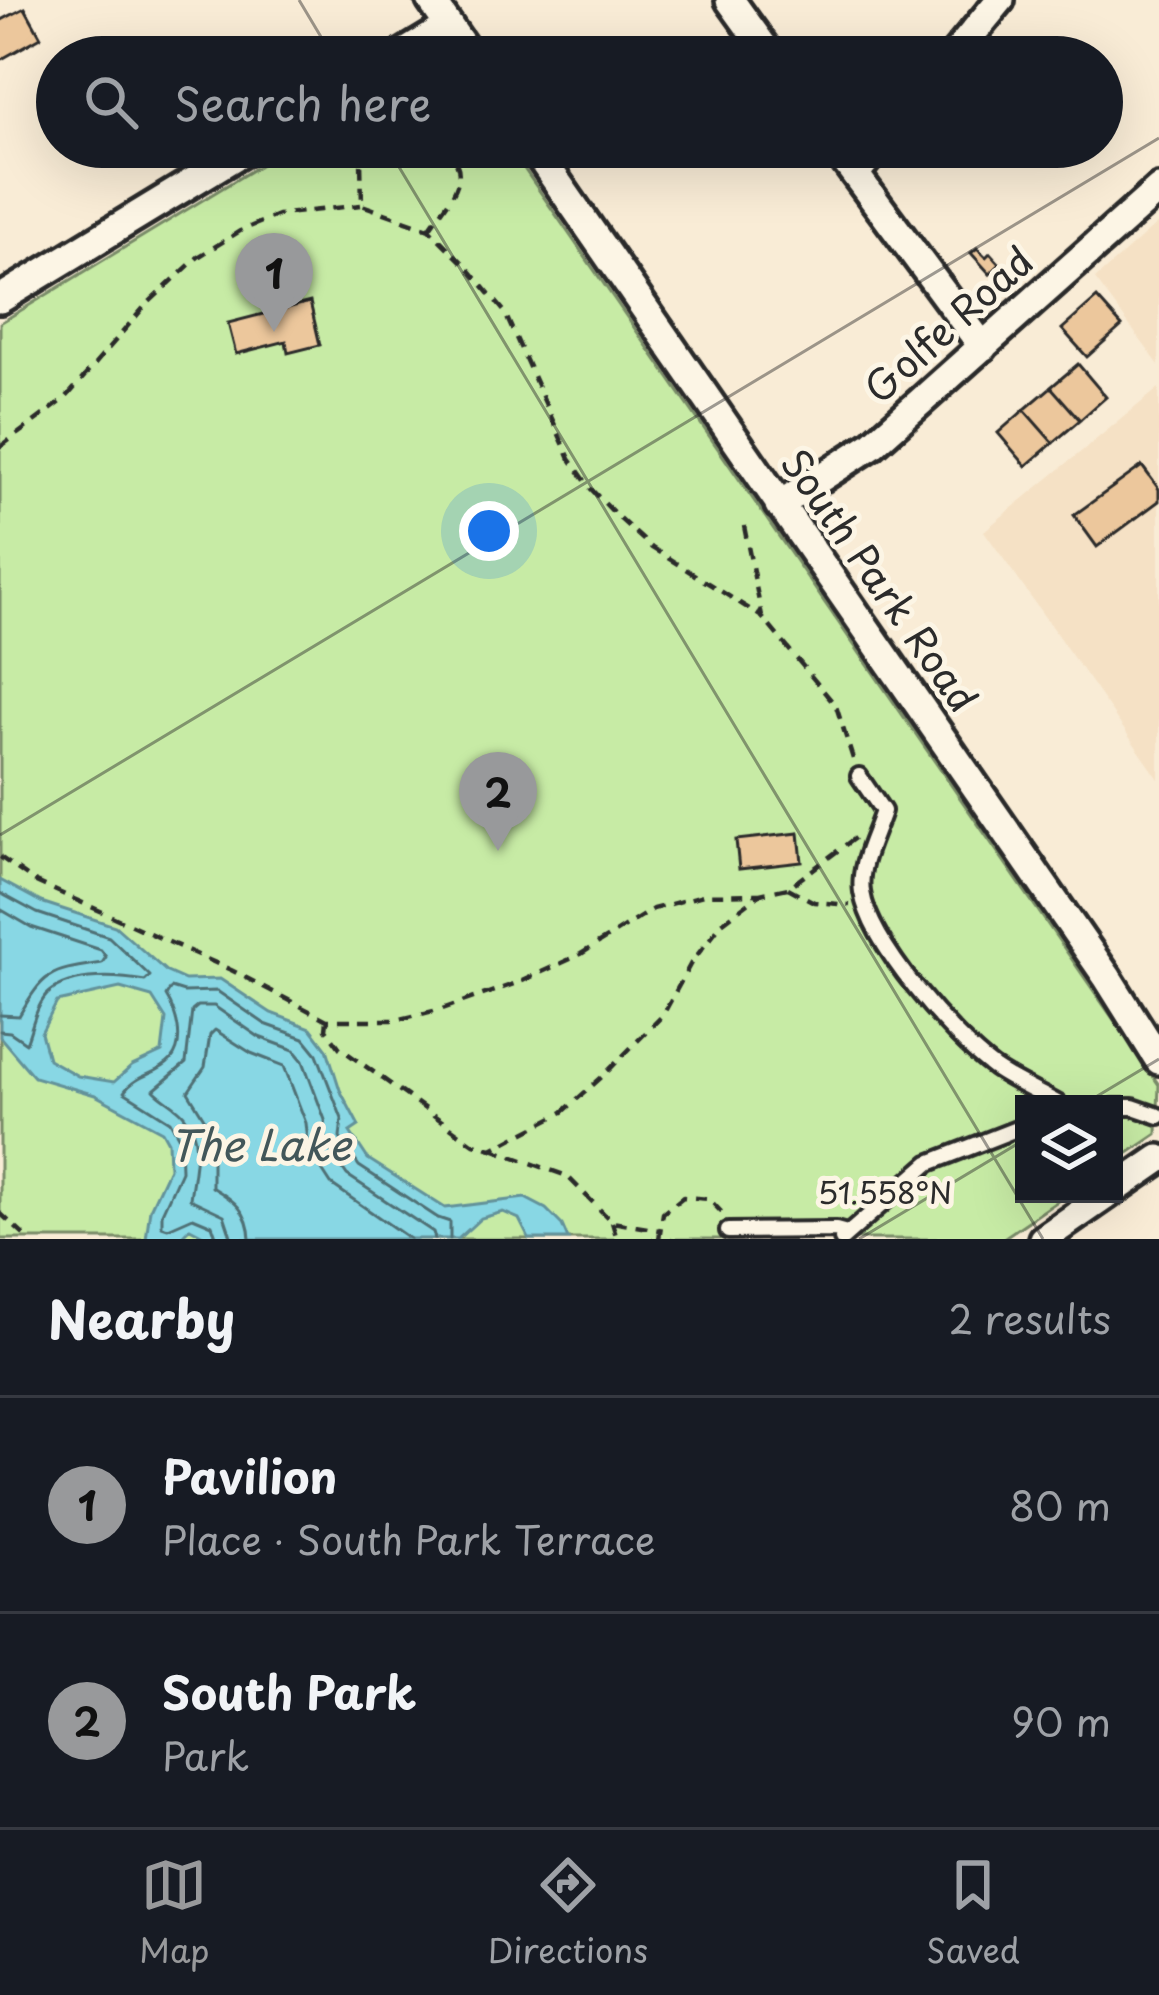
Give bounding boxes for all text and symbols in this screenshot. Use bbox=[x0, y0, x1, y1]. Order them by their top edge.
search box bbox=[36, 36, 1123, 168]
text: Search here bbox=[174, 68, 431, 136]
icon: search bbox=[78, 69, 144, 135]
street label: Golfe Road bbox=[850, 231, 1045, 415]
pin: 1 bbox=[235, 233, 313, 332]
street label: South Park Road bbox=[768, 436, 994, 723]
your location bbox=[459, 501, 519, 561]
pin: 2 bbox=[459, 752, 537, 851]
map controls bbox=[1015, 1095, 1123, 1203]
button: layers bbox=[1015, 1095, 1123, 1203]
water label: The Lake bbox=[169, 1112, 354, 1175]
text: 51.558°N bbox=[818, 1169, 952, 1214]
text: Nearby bbox=[48, 1279, 235, 1356]
text: 2 results bbox=[949, 1288, 1111, 1347]
text: Pavilion bbox=[162, 1441, 337, 1509]
text: 1 bbox=[78, 1475, 96, 1534]
text: 80 m bbox=[1009, 1475, 1111, 1534]
text: Place · South Park Terrace bbox=[162, 1509, 655, 1568]
text: South Park bbox=[162, 1657, 416, 1725]
text: 2 bbox=[73, 1691, 101, 1750]
text: 90 m bbox=[1011, 1691, 1111, 1750]
text: Park bbox=[162, 1725, 249, 1784]
tab: Map bbox=[139, 1852, 210, 1974]
tab: Directions bbox=[488, 1852, 648, 1974]
tab: Saved bbox=[926, 1852, 1020, 1974]

